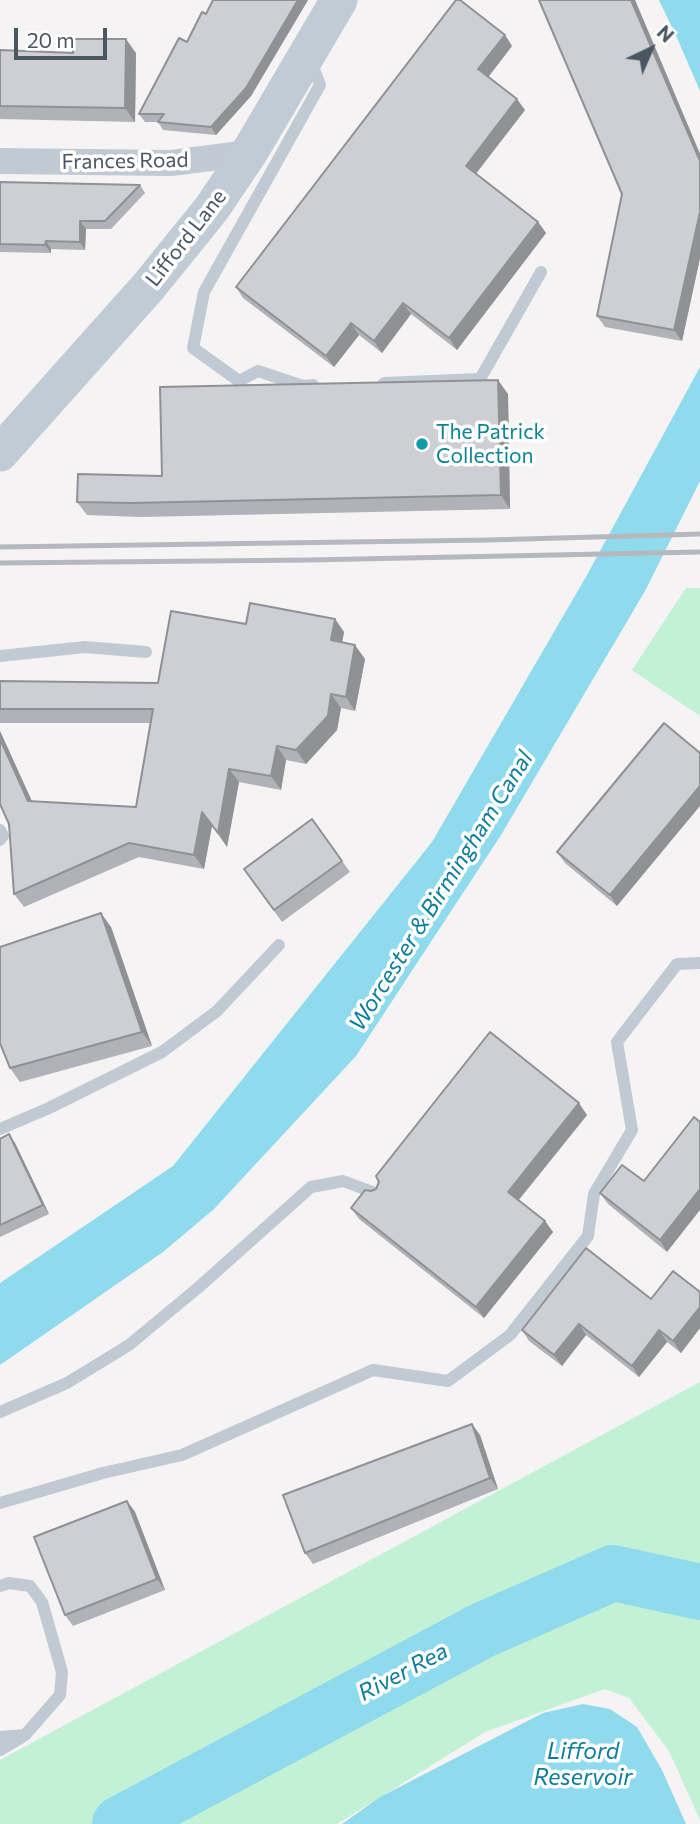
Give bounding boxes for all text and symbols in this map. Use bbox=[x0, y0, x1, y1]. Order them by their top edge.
scale bar bbox=[18, 14, 110, 58]
north arrow bbox=[616, 14, 686, 84]
text: N bbox=[653, 20, 679, 47]
text: 20 m bbox=[27, 27, 75, 52]
street label: Frances Road bbox=[61, 147, 189, 175]
street label: Lifford Lane bbox=[140, 185, 232, 291]
place label: The Patrick Collection bbox=[436, 419, 545, 469]
marker: The Patrick Collection bbox=[414, 436, 430, 452]
water label: Worcester & Birmingham Canal bbox=[343, 746, 539, 1036]
water label: River Rea bbox=[354, 1637, 452, 1707]
water label: Lifford Reservoir bbox=[534, 1737, 632, 1791]

